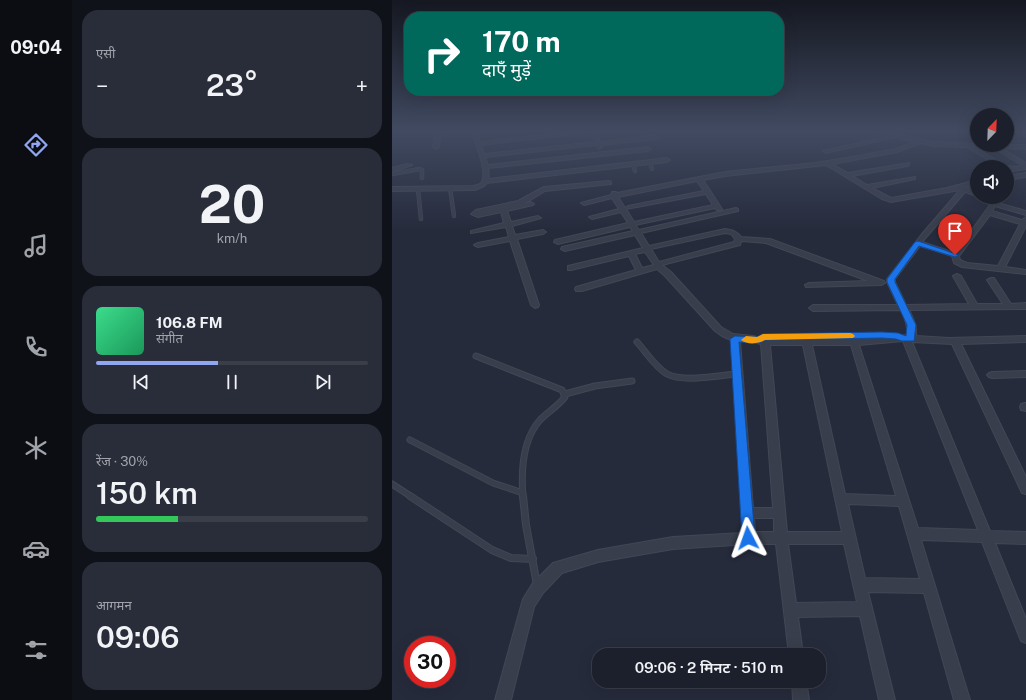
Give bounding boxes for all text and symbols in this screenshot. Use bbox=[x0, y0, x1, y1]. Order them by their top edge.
text: 170 m bbox=[482, 25, 561, 58]
icon: right bbox=[416, 28, 468, 80]
text: 09:04 bbox=[10, 37, 62, 58]
text: एसी bbox=[96, 46, 115, 61]
text: दाएँ मुड़ें bbox=[482, 59, 531, 80]
text: 23° bbox=[206, 67, 258, 103]
text: − bbox=[96, 73, 108, 99]
text: + bbox=[356, 73, 368, 99]
north arrow bbox=[970, 108, 1014, 152]
map controls bbox=[970, 108, 1014, 204]
icon: directions bbox=[22, 131, 50, 159]
button: sound bbox=[970, 160, 1014, 204]
text: 20 bbox=[199, 174, 265, 235]
pin bbox=[938, 214, 972, 255]
icon: arrive bbox=[944, 220, 966, 242]
text: km/h bbox=[217, 231, 247, 246]
icon: music bbox=[22, 232, 50, 260]
text: 106.8 FM bbox=[156, 314, 222, 331]
text: संगीत bbox=[156, 331, 183, 346]
icon: phone bbox=[22, 333, 50, 361]
icon: previous bbox=[130, 371, 152, 393]
icon: pause bbox=[221, 371, 243, 393]
icon: next bbox=[312, 371, 334, 393]
icon: climate bbox=[22, 434, 50, 462]
text: रेंज · 30% bbox=[96, 454, 148, 469]
text: 150 km bbox=[96, 475, 198, 511]
position arrow bbox=[727, 517, 769, 559]
icon: car bbox=[22, 535, 50, 563]
text: आगमन bbox=[96, 598, 132, 613]
text: 09:06 bbox=[96, 619, 180, 655]
icon: filters bbox=[22, 636, 50, 664]
speed limit sign: 30 bbox=[404, 636, 456, 688]
text: 09:06 · 2 मिनट · 510 m bbox=[635, 659, 783, 676]

